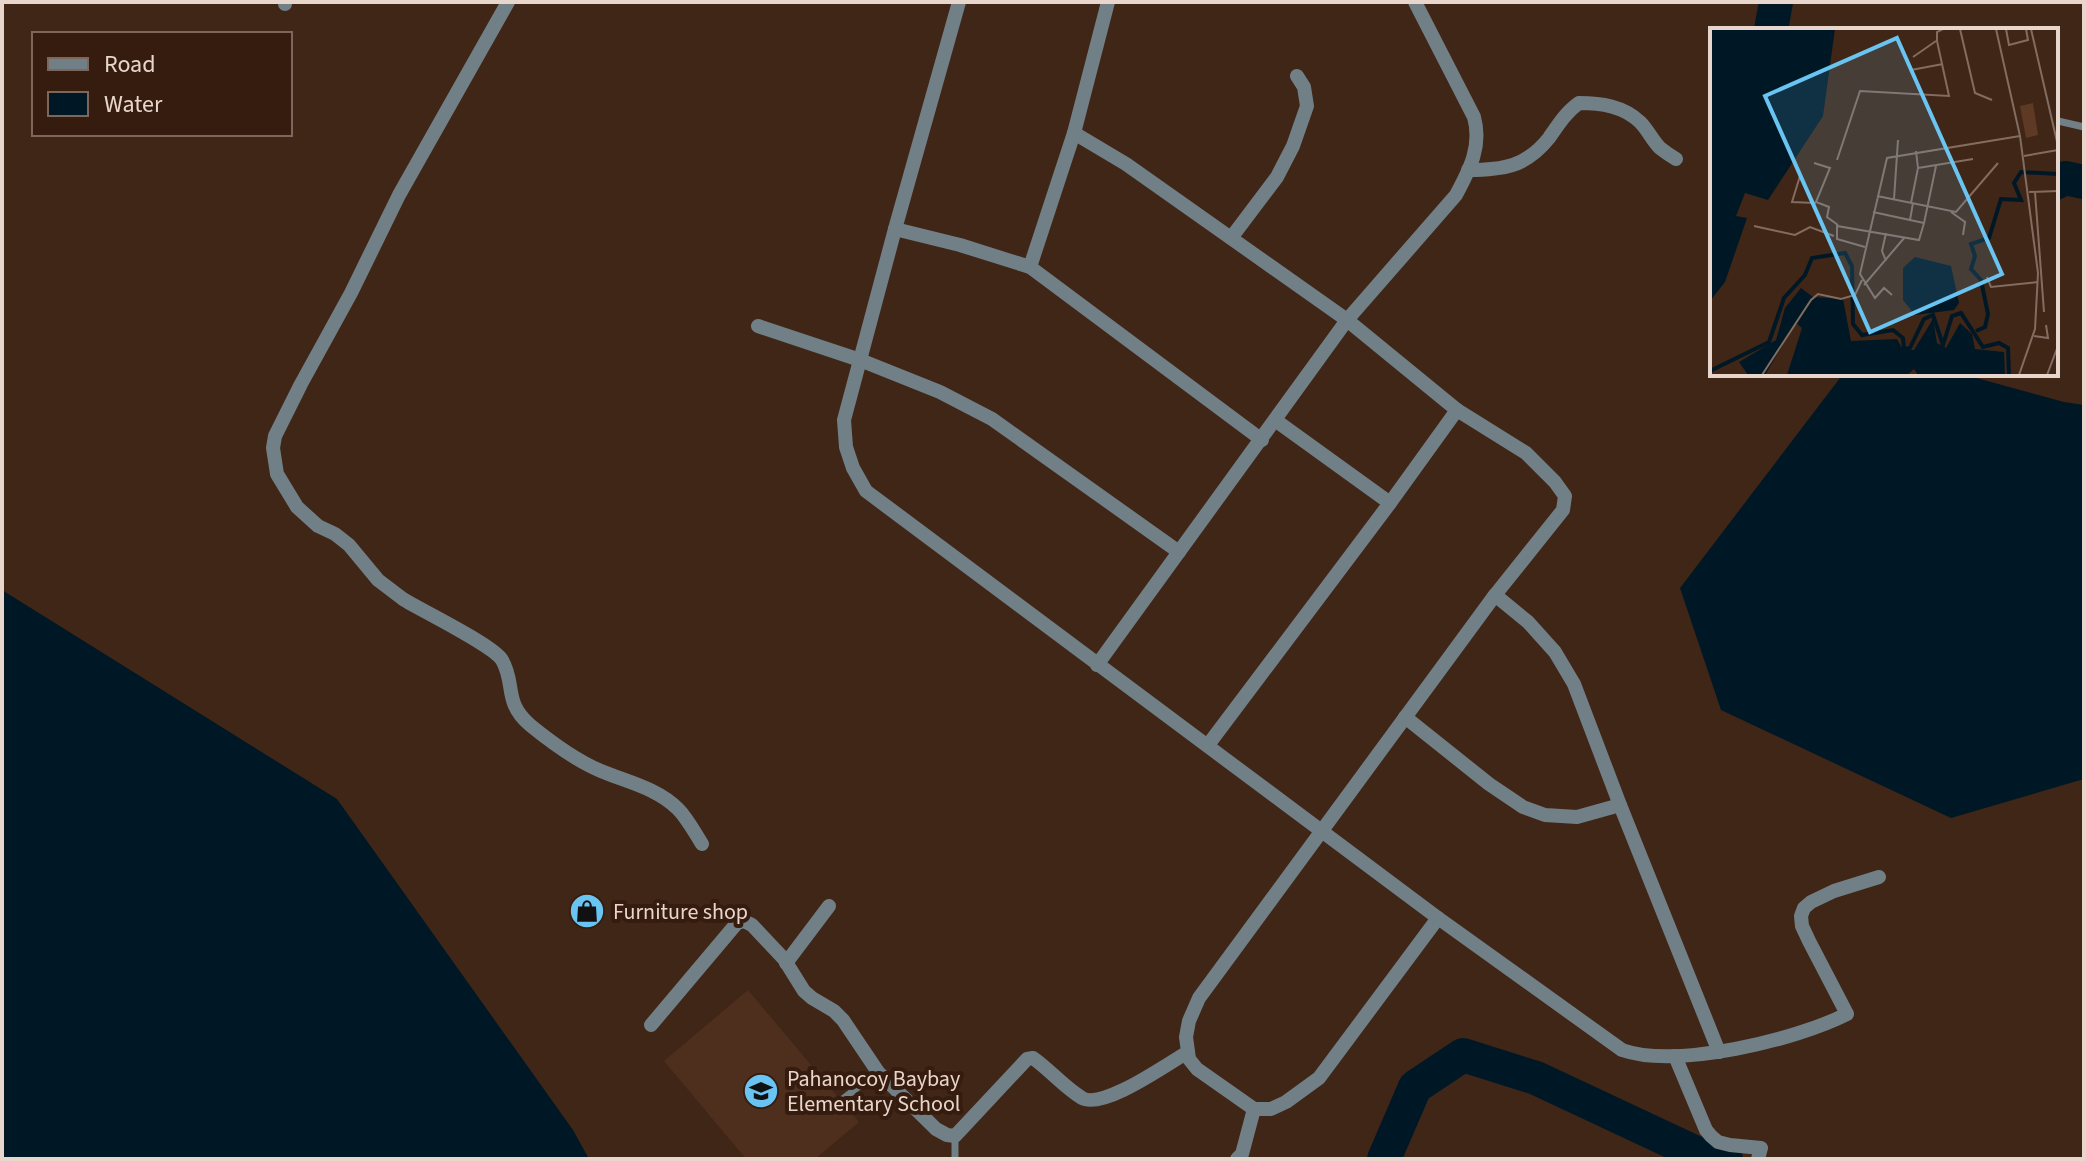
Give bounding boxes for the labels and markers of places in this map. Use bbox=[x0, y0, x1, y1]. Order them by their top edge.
shop icon: Furniture shop bbox=[568, 892, 606, 930]
place label: Furniture shop bbox=[613, 896, 748, 928]
place label: Pahanocoy Baybay Elementary School bbox=[787, 1063, 961, 1120]
school or university icon: Pahanocoy Baybay Elementary School bbox=[742, 1072, 780, 1110]

